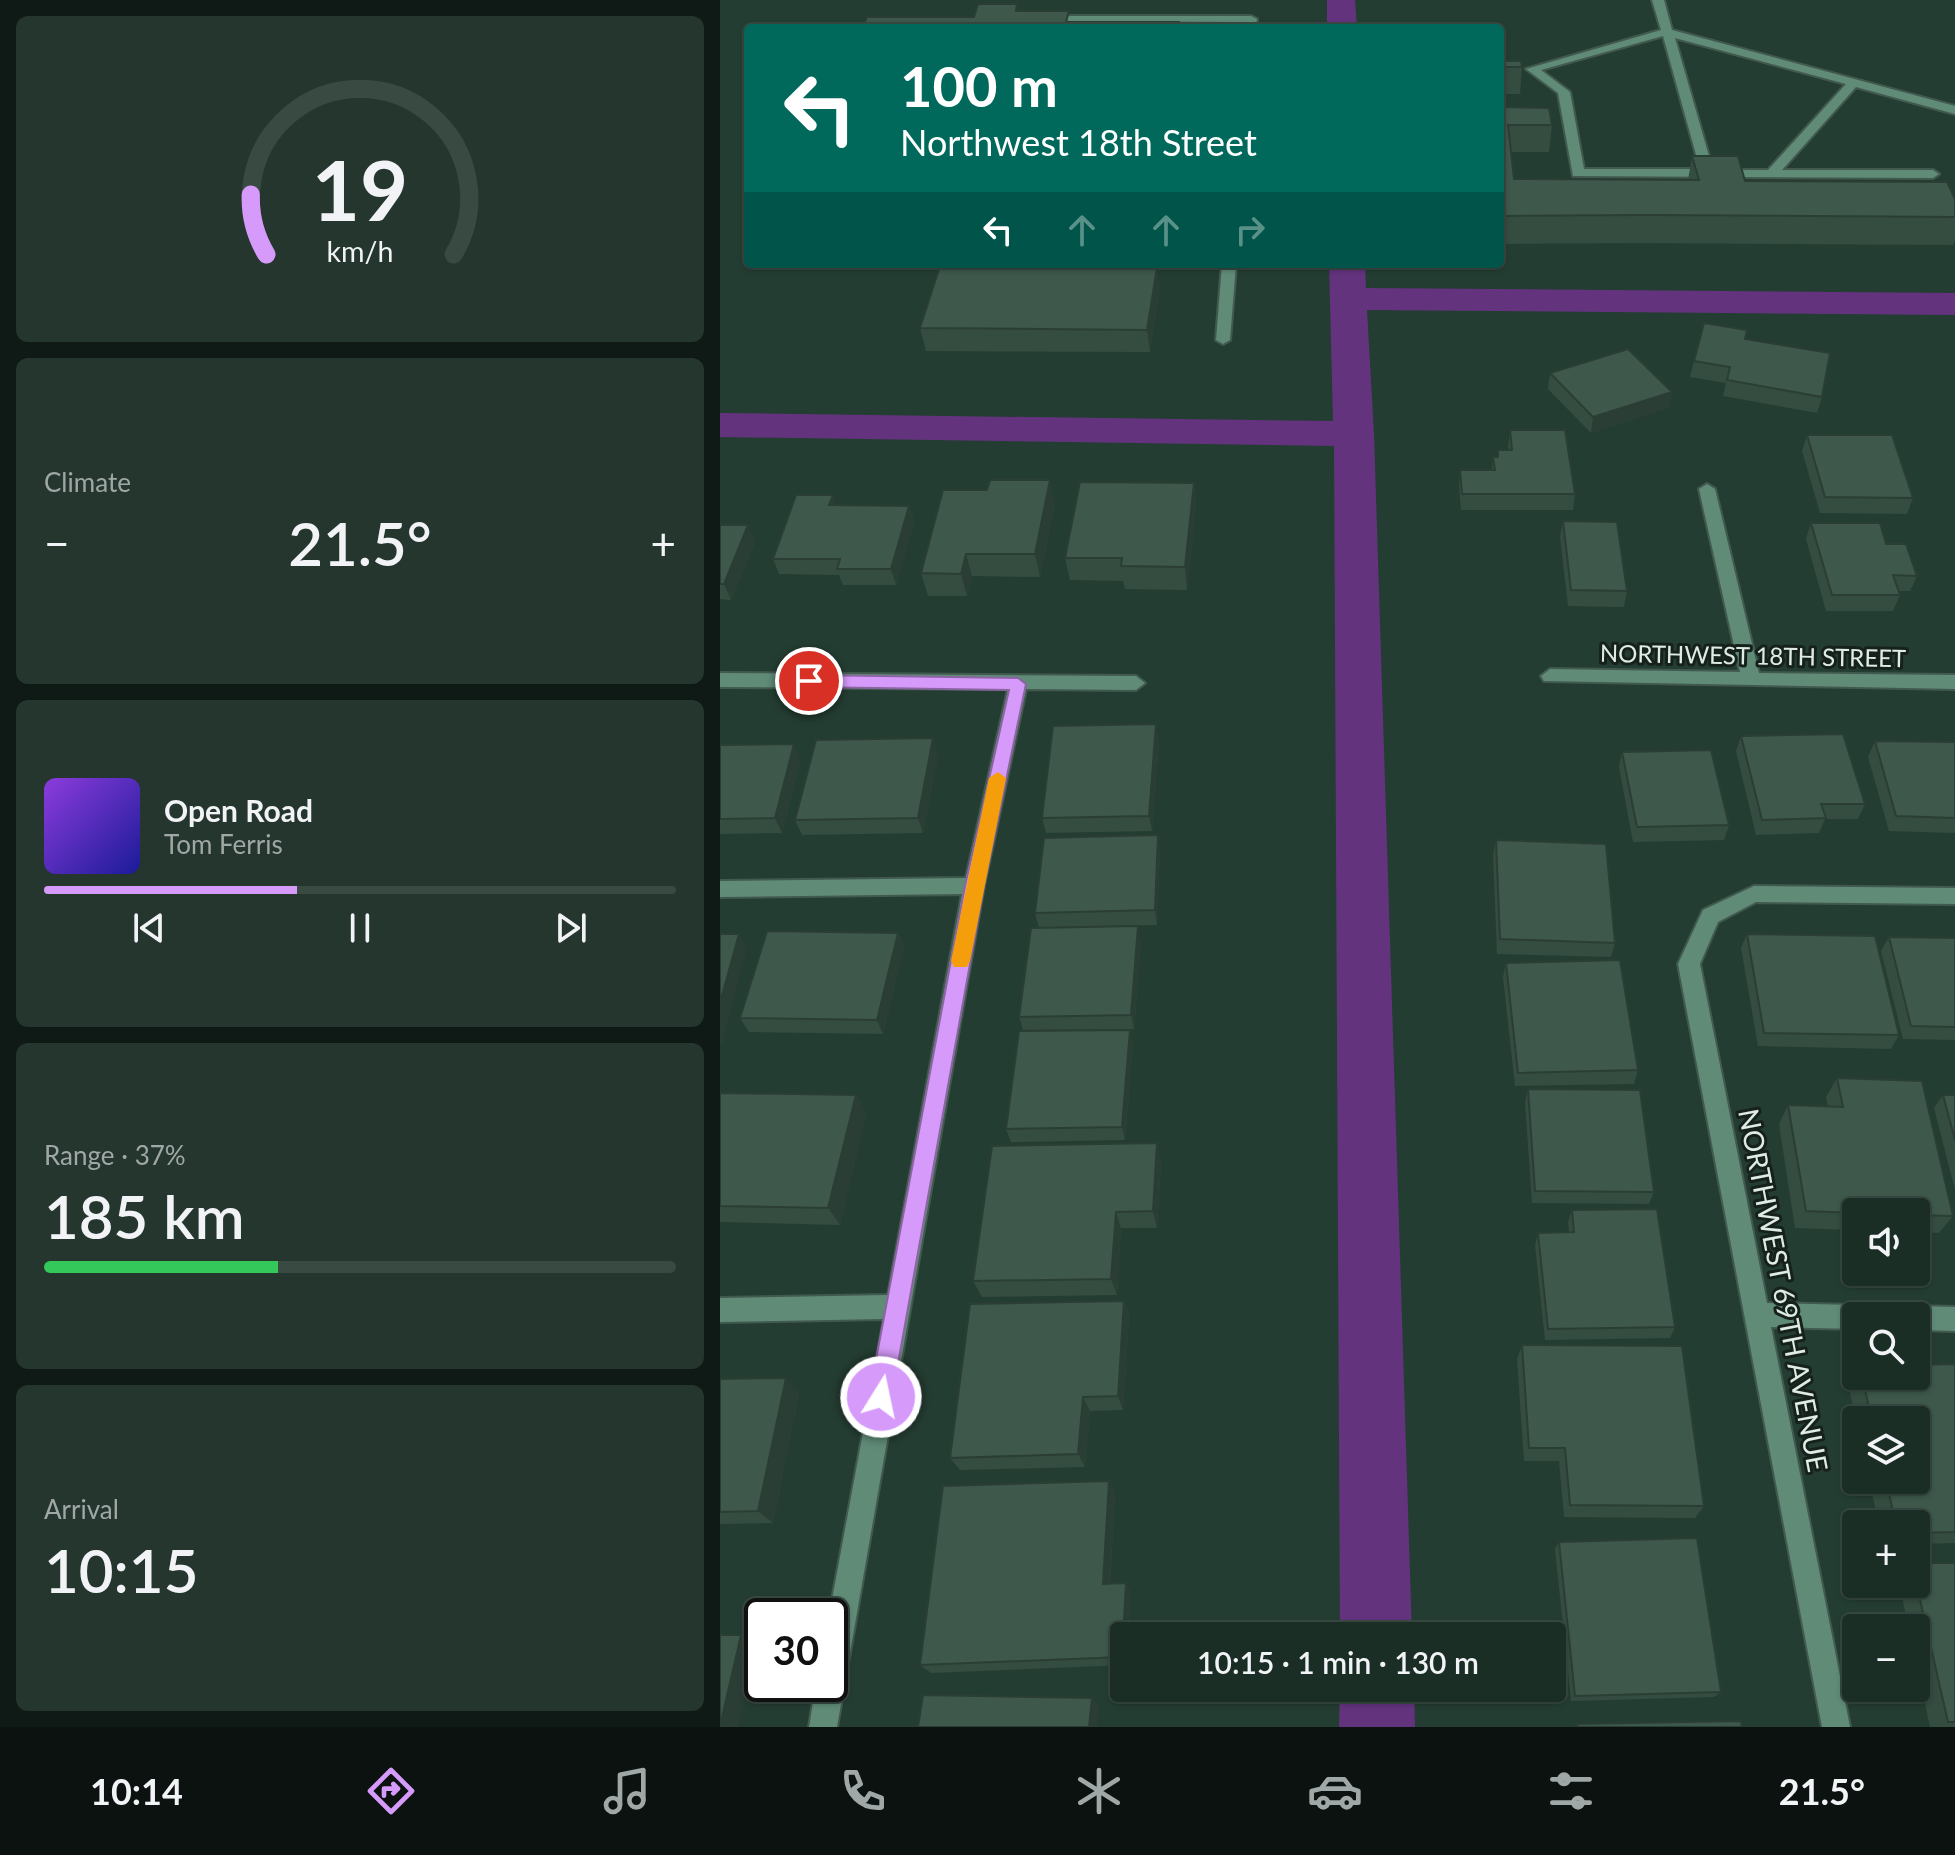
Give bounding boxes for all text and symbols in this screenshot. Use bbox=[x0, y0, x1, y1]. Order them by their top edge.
text: 100 m bbox=[900, 52, 1058, 119]
icon: left bbox=[768, 56, 872, 160]
text: Northwest 18th Street bbox=[900, 120, 1257, 164]
text: 19 bbox=[312, 139, 408, 239]
icon: left bbox=[976, 208, 1020, 252]
icon: ahead bbox=[1060, 208, 1104, 252]
icon: ahead bbox=[1144, 208, 1188, 252]
icon: right bbox=[1228, 208, 1272, 252]
text: km/h bbox=[327, 234, 393, 268]
text: Climate bbox=[44, 466, 131, 498]
text: 21.5° bbox=[288, 507, 432, 579]
text: − bbox=[44, 517, 70, 569]
text: + bbox=[650, 517, 676, 569]
street label: NORTHWEST 18TH STREET bbox=[1600, 638, 1906, 672]
pin bbox=[775, 647, 843, 715]
icon: arrive bbox=[787, 659, 831, 703]
text: Open Road bbox=[164, 792, 313, 828]
text: Tom Ferris bbox=[164, 828, 283, 860]
icon: previous bbox=[127, 906, 171, 950]
icon: pause bbox=[338, 906, 382, 950]
icon: next bbox=[549, 906, 593, 950]
street label: NORTHWEST 69TH AVENUE bbox=[1732, 1106, 1836, 1474]
text: Range · 37% bbox=[44, 1139, 186, 1171]
text: 185 km bbox=[44, 1180, 245, 1252]
map controls bbox=[1842, 1198, 1930, 1702]
button: sound bbox=[1842, 1198, 1930, 1286]
button: search bbox=[1842, 1302, 1930, 1390]
position arrow bbox=[839, 1355, 923, 1439]
button: layers bbox=[1842, 1406, 1930, 1494]
text: Arrival bbox=[44, 1493, 119, 1525]
button: + bbox=[1842, 1510, 1930, 1598]
text: 10:15 bbox=[44, 1534, 198, 1606]
speed limit sign: 30 bbox=[744, 1598, 848, 1702]
button: − bbox=[1842, 1614, 1930, 1702]
text: 10:15 · 1 min · 130 m bbox=[1197, 1644, 1479, 1680]
icon: directions bbox=[363, 1763, 419, 1819]
icon: music bbox=[599, 1763, 655, 1819]
icon: phone bbox=[835, 1763, 891, 1819]
icon: climate bbox=[1071, 1763, 1127, 1819]
icon: car bbox=[1307, 1763, 1363, 1819]
icon: filters bbox=[1543, 1763, 1599, 1819]
text: 10:14 bbox=[90, 1769, 183, 1813]
text: 21.5° bbox=[1779, 1769, 1865, 1813]

